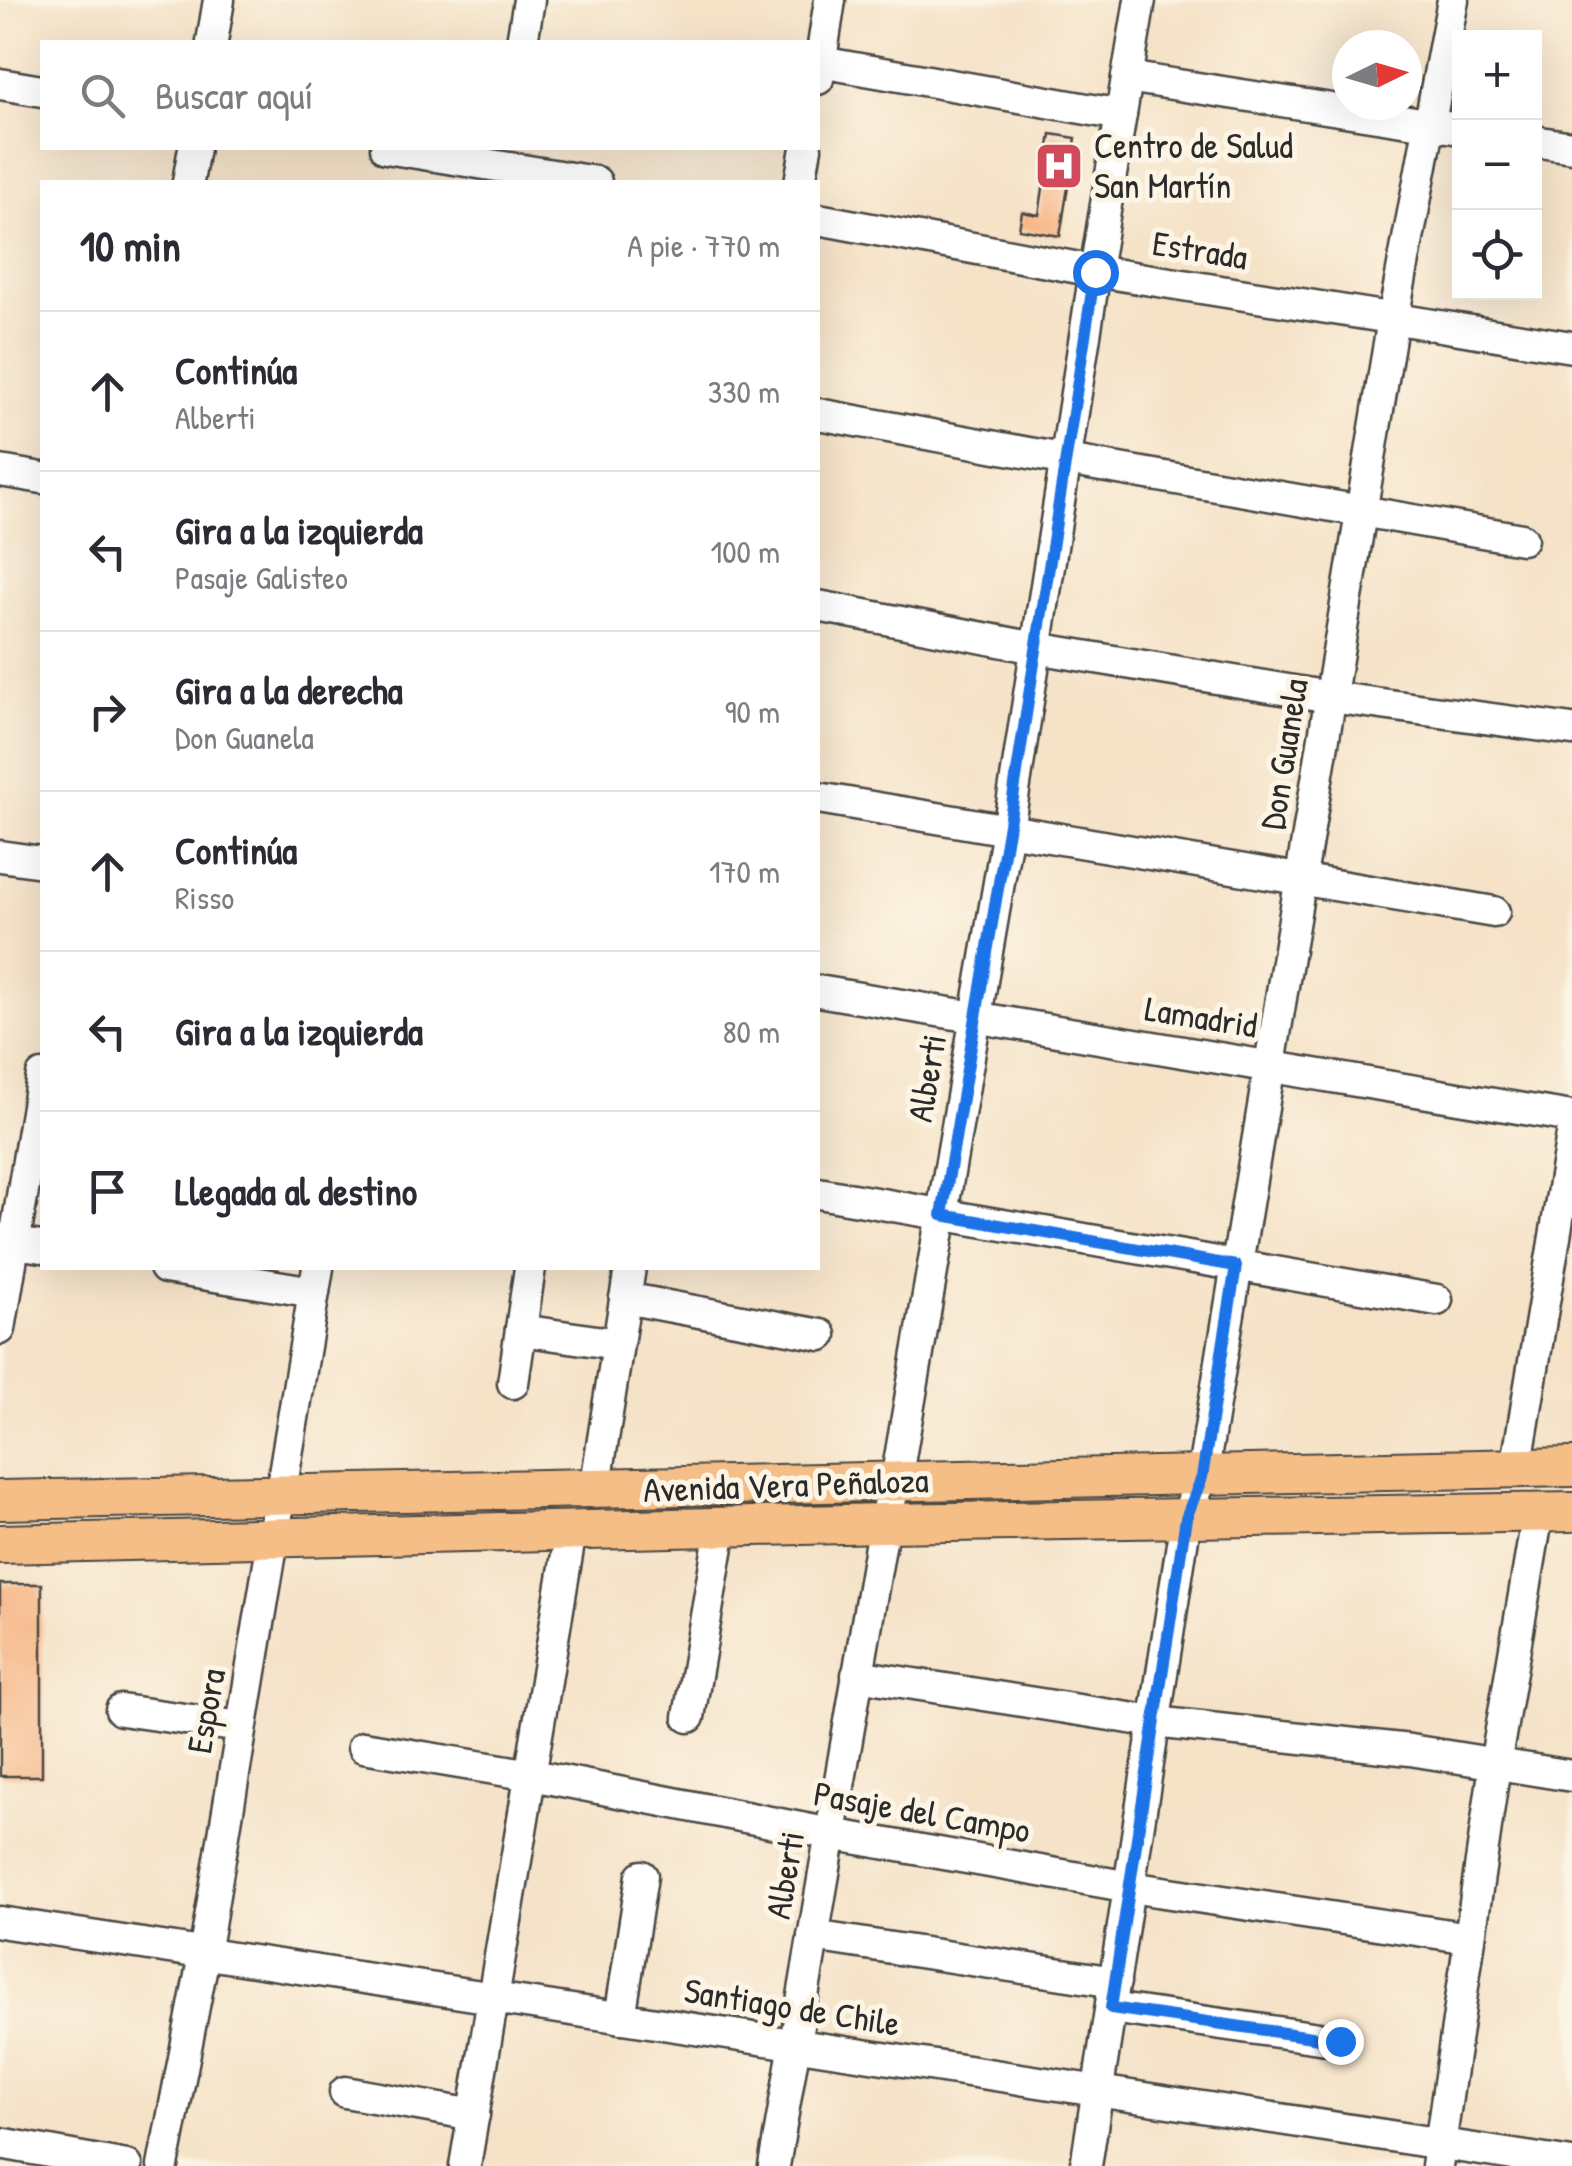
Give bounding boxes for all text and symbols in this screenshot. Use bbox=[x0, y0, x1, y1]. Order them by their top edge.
north arrow bbox=[1332, 30, 1422, 120]
map controls bbox=[1452, 30, 1542, 300]
button: + bbox=[1452, 30, 1542, 120]
search box bbox=[40, 40, 820, 150]
icon: search bbox=[75, 68, 130, 123]
text: Buscar aquí bbox=[155, 69, 313, 121]
button: − bbox=[1452, 120, 1542, 210]
place label: Centro de Salud San Martín bbox=[1094, 122, 1293, 209]
hospital icon: Centro de Salud San Martín bbox=[1033, 140, 1085, 192]
button: locate bbox=[1452, 210, 1542, 300]
text: 10 min bbox=[80, 217, 181, 274]
street label: Estrada bbox=[1149, 219, 1251, 280]
text: A pie · 770 m bbox=[627, 224, 780, 267]
route start bbox=[1073, 250, 1119, 296]
text: Continúa bbox=[175, 344, 297, 396]
icon: ahead bbox=[80, 364, 135, 419]
text: 330 m bbox=[708, 370, 780, 413]
text: Alberti bbox=[175, 396, 256, 439]
text: Gira a la izquierda bbox=[175, 504, 423, 556]
icon: left bbox=[80, 524, 135, 579]
text: 100 m bbox=[711, 530, 780, 573]
text: Pasaje Galisteo bbox=[175, 556, 348, 599]
text: Gira a la derecha bbox=[175, 664, 403, 716]
street label: Don Guanela bbox=[1248, 675, 1319, 833]
icon: right bbox=[80, 684, 135, 739]
text: 90 m bbox=[725, 690, 780, 733]
text: Don Guanela bbox=[175, 716, 314, 759]
text: Continúa bbox=[175, 824, 297, 876]
icon: ahead bbox=[80, 844, 135, 899]
text: 170 m bbox=[709, 850, 780, 893]
text: Risso bbox=[175, 876, 234, 919]
street label: Lamadrid bbox=[1142, 984, 1261, 1049]
icon: left bbox=[80, 1004, 135, 1059]
text: Gira a la izquierda bbox=[175, 1005, 423, 1057]
text: 80 m bbox=[723, 1010, 780, 1053]
street label: Alberti bbox=[896, 1030, 957, 1125]
icon: arrive bbox=[80, 1164, 135, 1219]
text: Llegada al destino bbox=[175, 1165, 417, 1217]
street label: Avenida Vera Peñaloza bbox=[643, 1456, 930, 1513]
street label: Espora bbox=[175, 1665, 236, 1757]
street label: Pasaje del Campo bbox=[810, 1769, 1034, 1854]
street label: Alberti bbox=[754, 1827, 815, 1922]
street label: Santiago de Chile bbox=[681, 1966, 903, 2047]
route end bbox=[1318, 2019, 1364, 2065]

